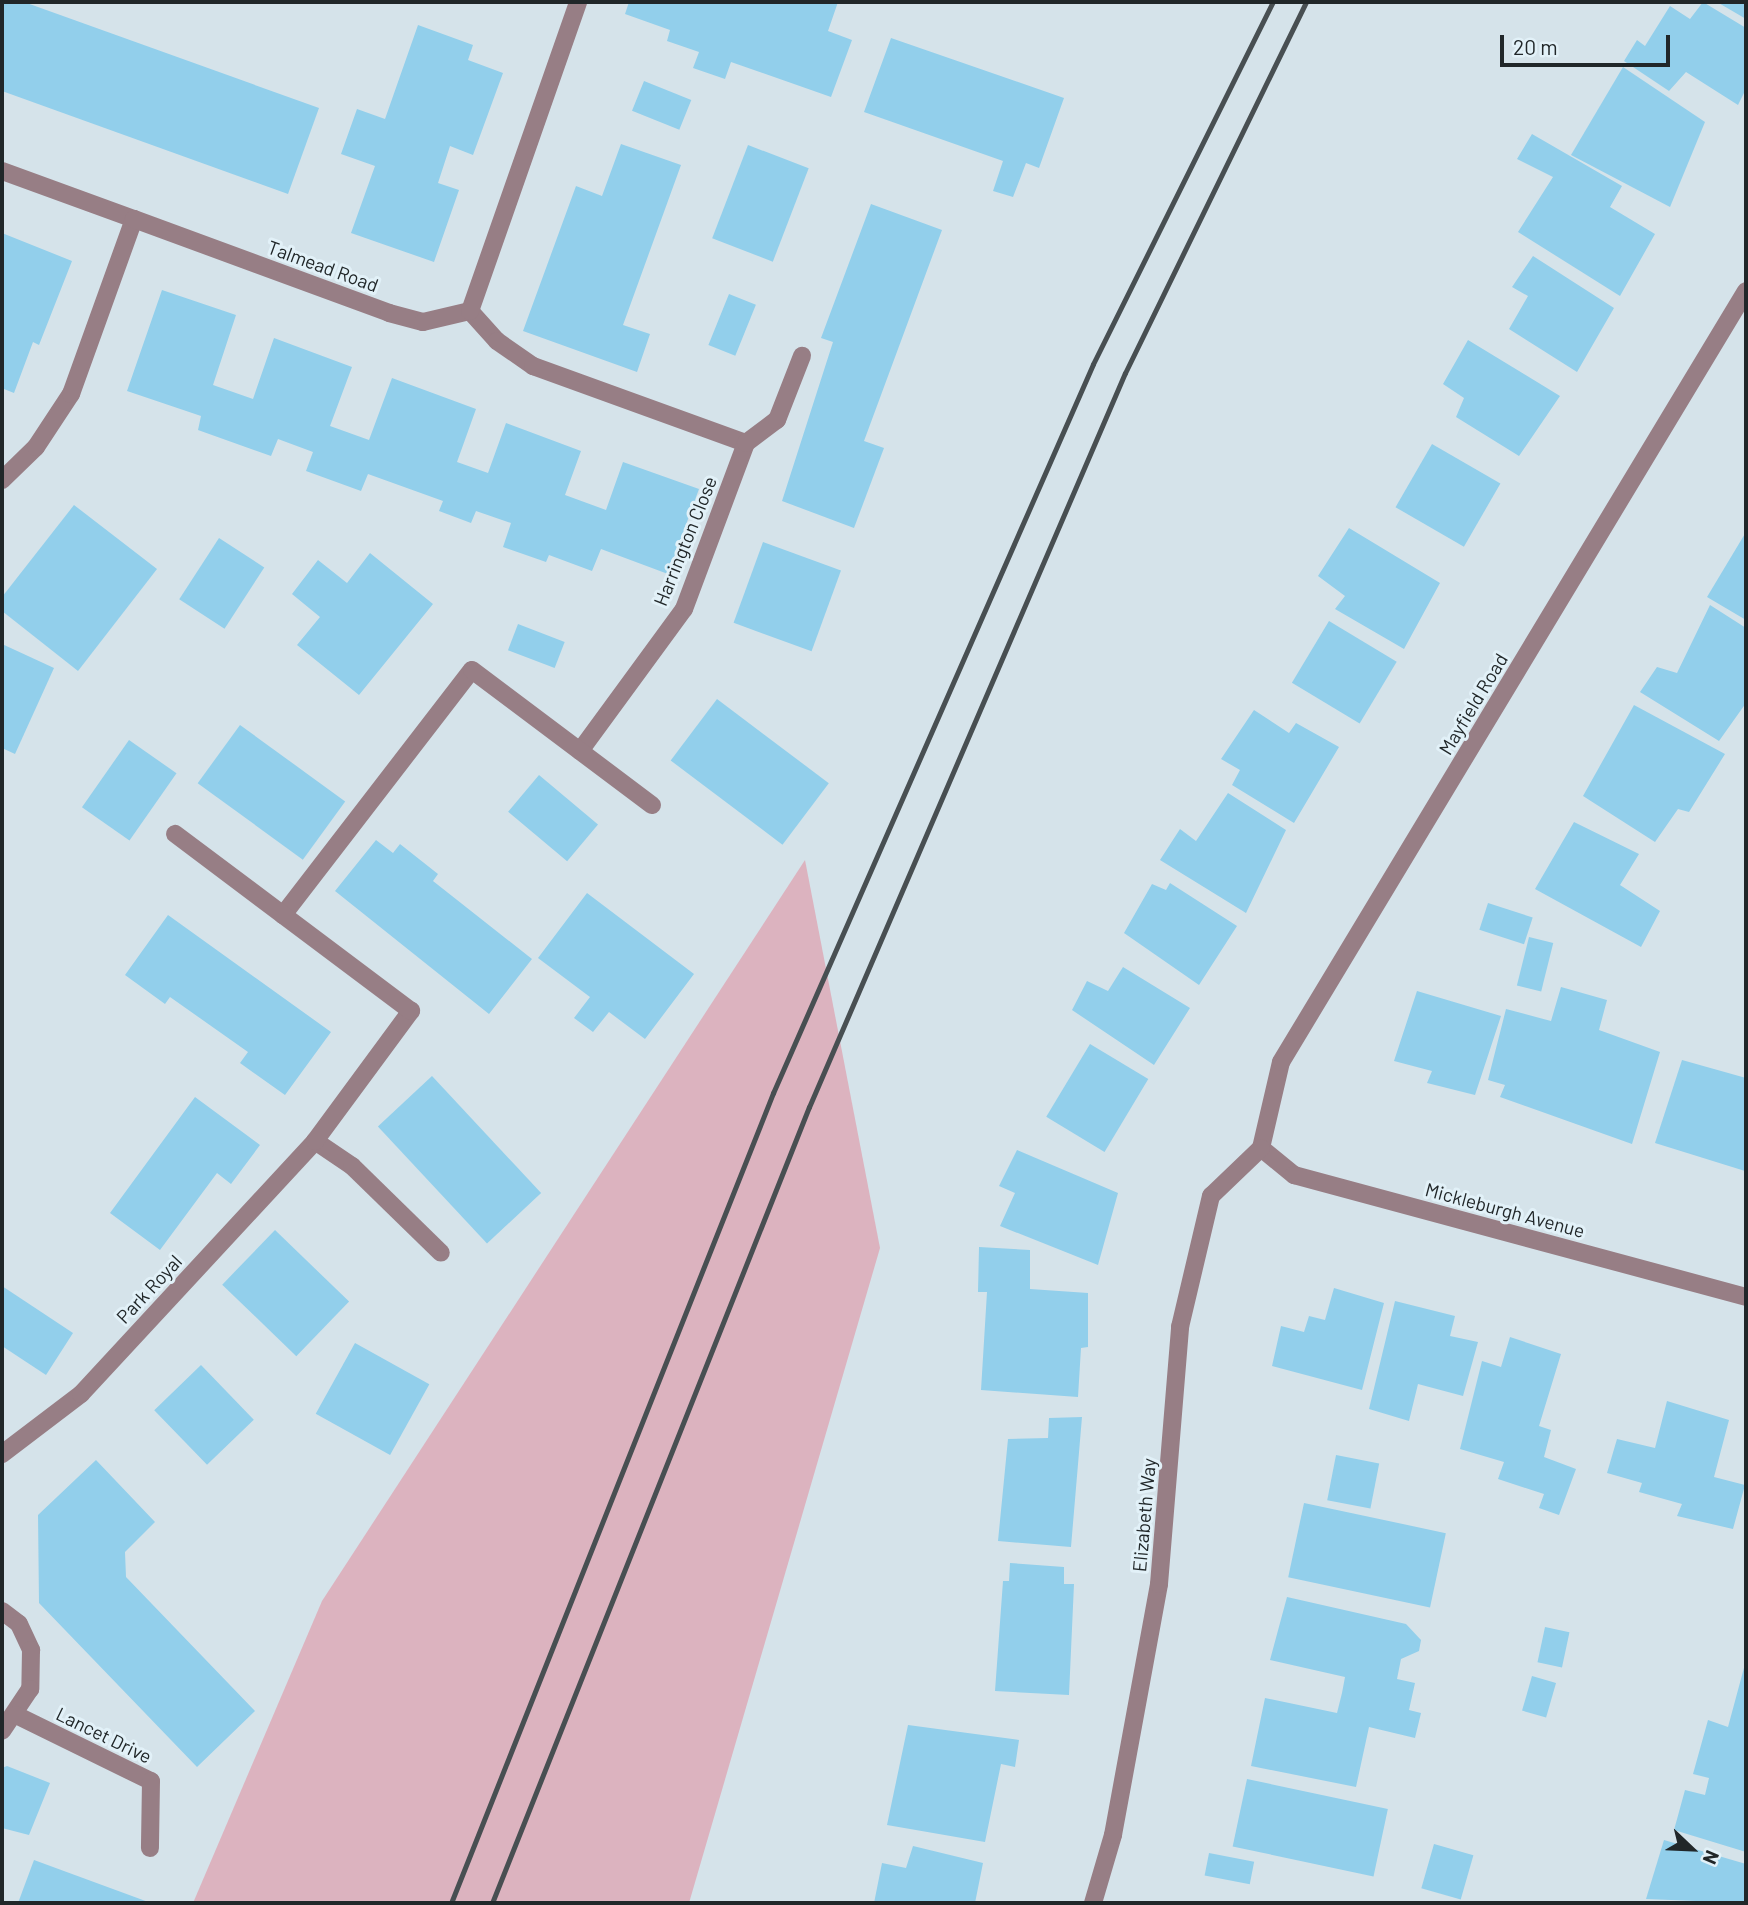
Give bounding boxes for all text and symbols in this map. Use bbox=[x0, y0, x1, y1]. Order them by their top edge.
scale bar bbox=[1503, 21, 1673, 65]
text: 20 m bbox=[1513, 34, 1558, 59]
street label: Talmead Road bbox=[265, 235, 381, 297]
street label: Harrington Close bbox=[649, 473, 721, 609]
street label: Mayfield Road bbox=[1434, 649, 1512, 759]
street label: Mickleburgh Avenue bbox=[1423, 1178, 1587, 1242]
street label: Park Royal bbox=[112, 1250, 186, 1328]
street label: Elizabeth Way bbox=[1128, 1457, 1160, 1573]
street label: Lancet Drive bbox=[53, 1702, 155, 1768]
north arrow bbox=[1657, 1814, 1727, 1884]
text: N bbox=[1699, 1847, 1725, 1868]

